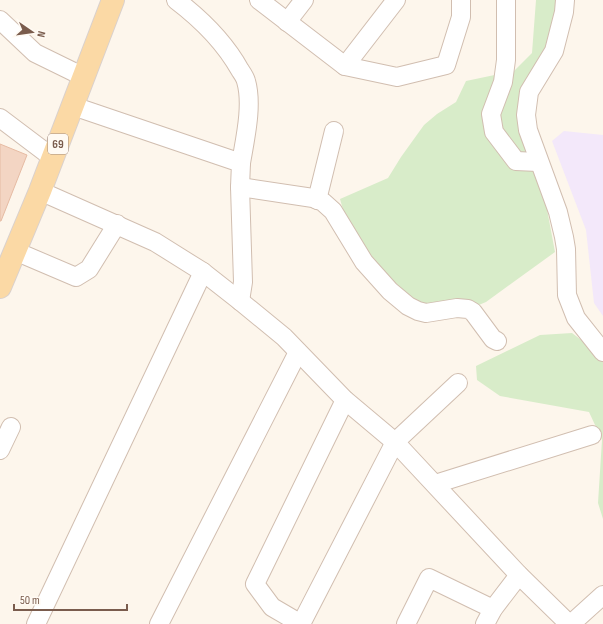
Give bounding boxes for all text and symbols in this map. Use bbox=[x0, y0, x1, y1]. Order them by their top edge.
north arrow bbox=[12, 12, 52, 52]
text: N bbox=[34, 30, 48, 39]
road number: 69 bbox=[48, 134, 68, 154]
scale bar bbox=[14, 586, 127, 612]
text: 50 m bbox=[20, 593, 40, 608]

